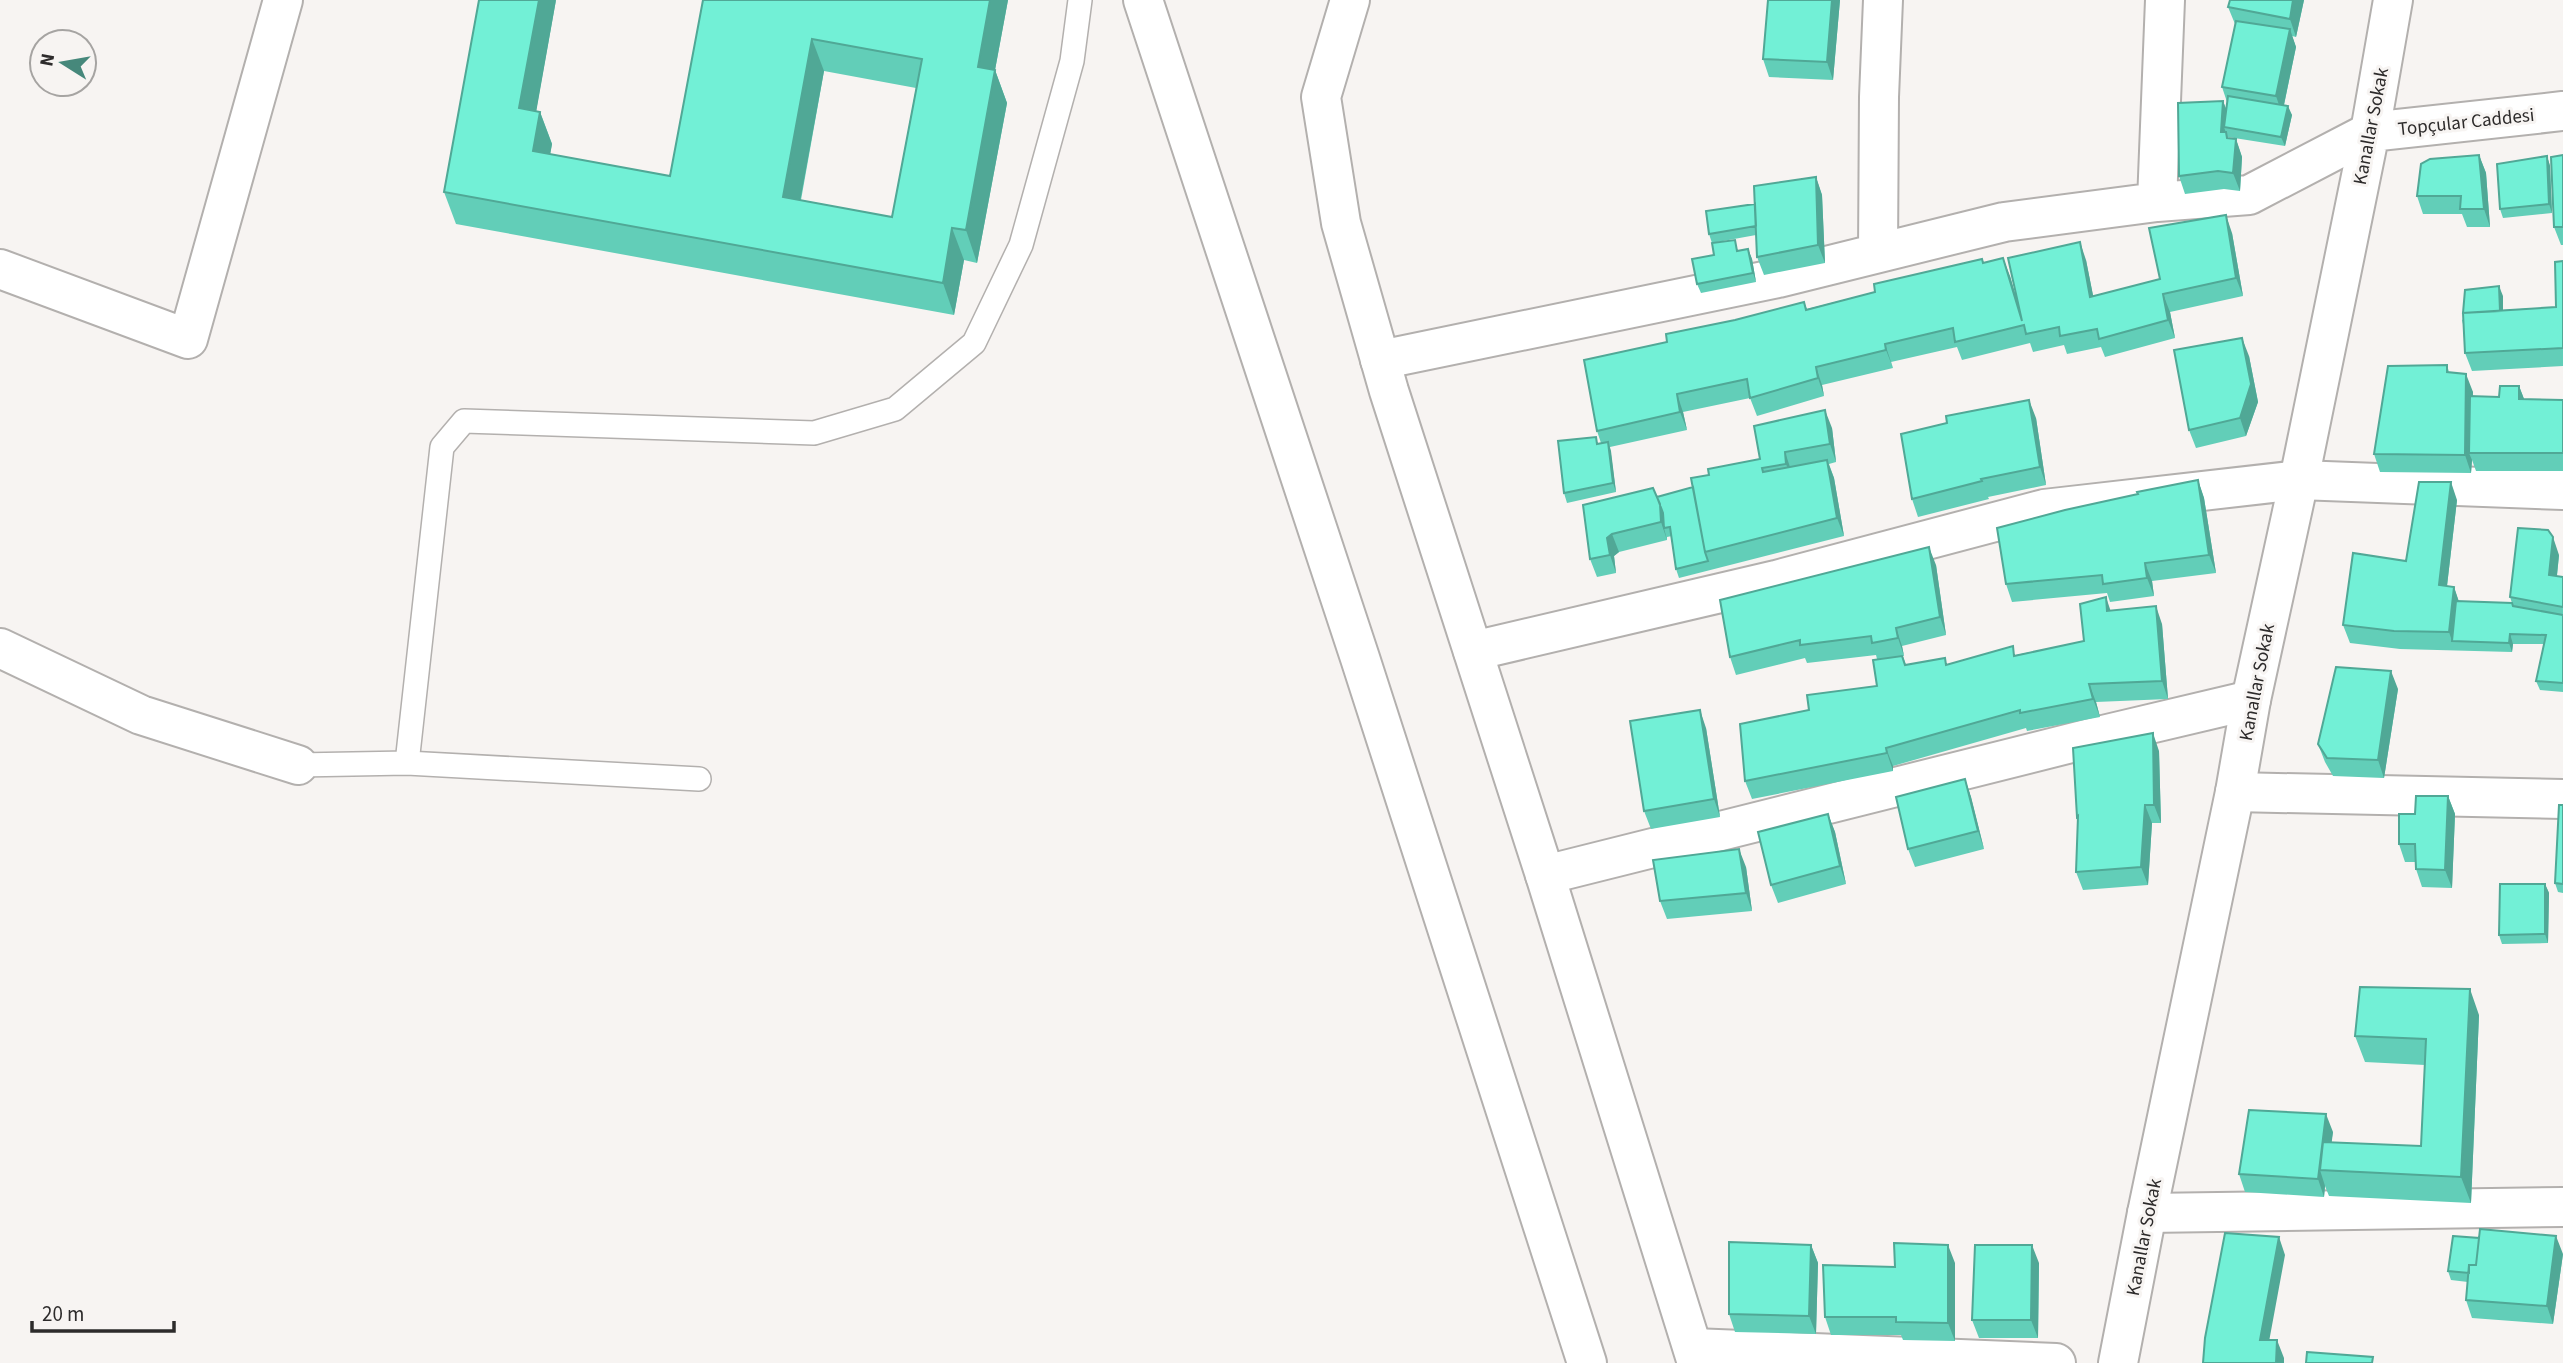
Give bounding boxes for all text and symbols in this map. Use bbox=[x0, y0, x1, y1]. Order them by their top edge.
north arrow bbox=[28, 28, 98, 98]
text: N bbox=[33, 51, 62, 69]
street label: Kanallar Sokak bbox=[2347, 65, 2396, 187]
street label: Topçular Caddesi bbox=[2397, 102, 2536, 143]
street label: Kanallar Sokak bbox=[2233, 621, 2282, 743]
street label: Kanallar Sokak bbox=[2120, 1176, 2169, 1298]
scale bar bbox=[32, 1290, 173, 1334]
text: 20 m bbox=[42, 1299, 84, 1329]

